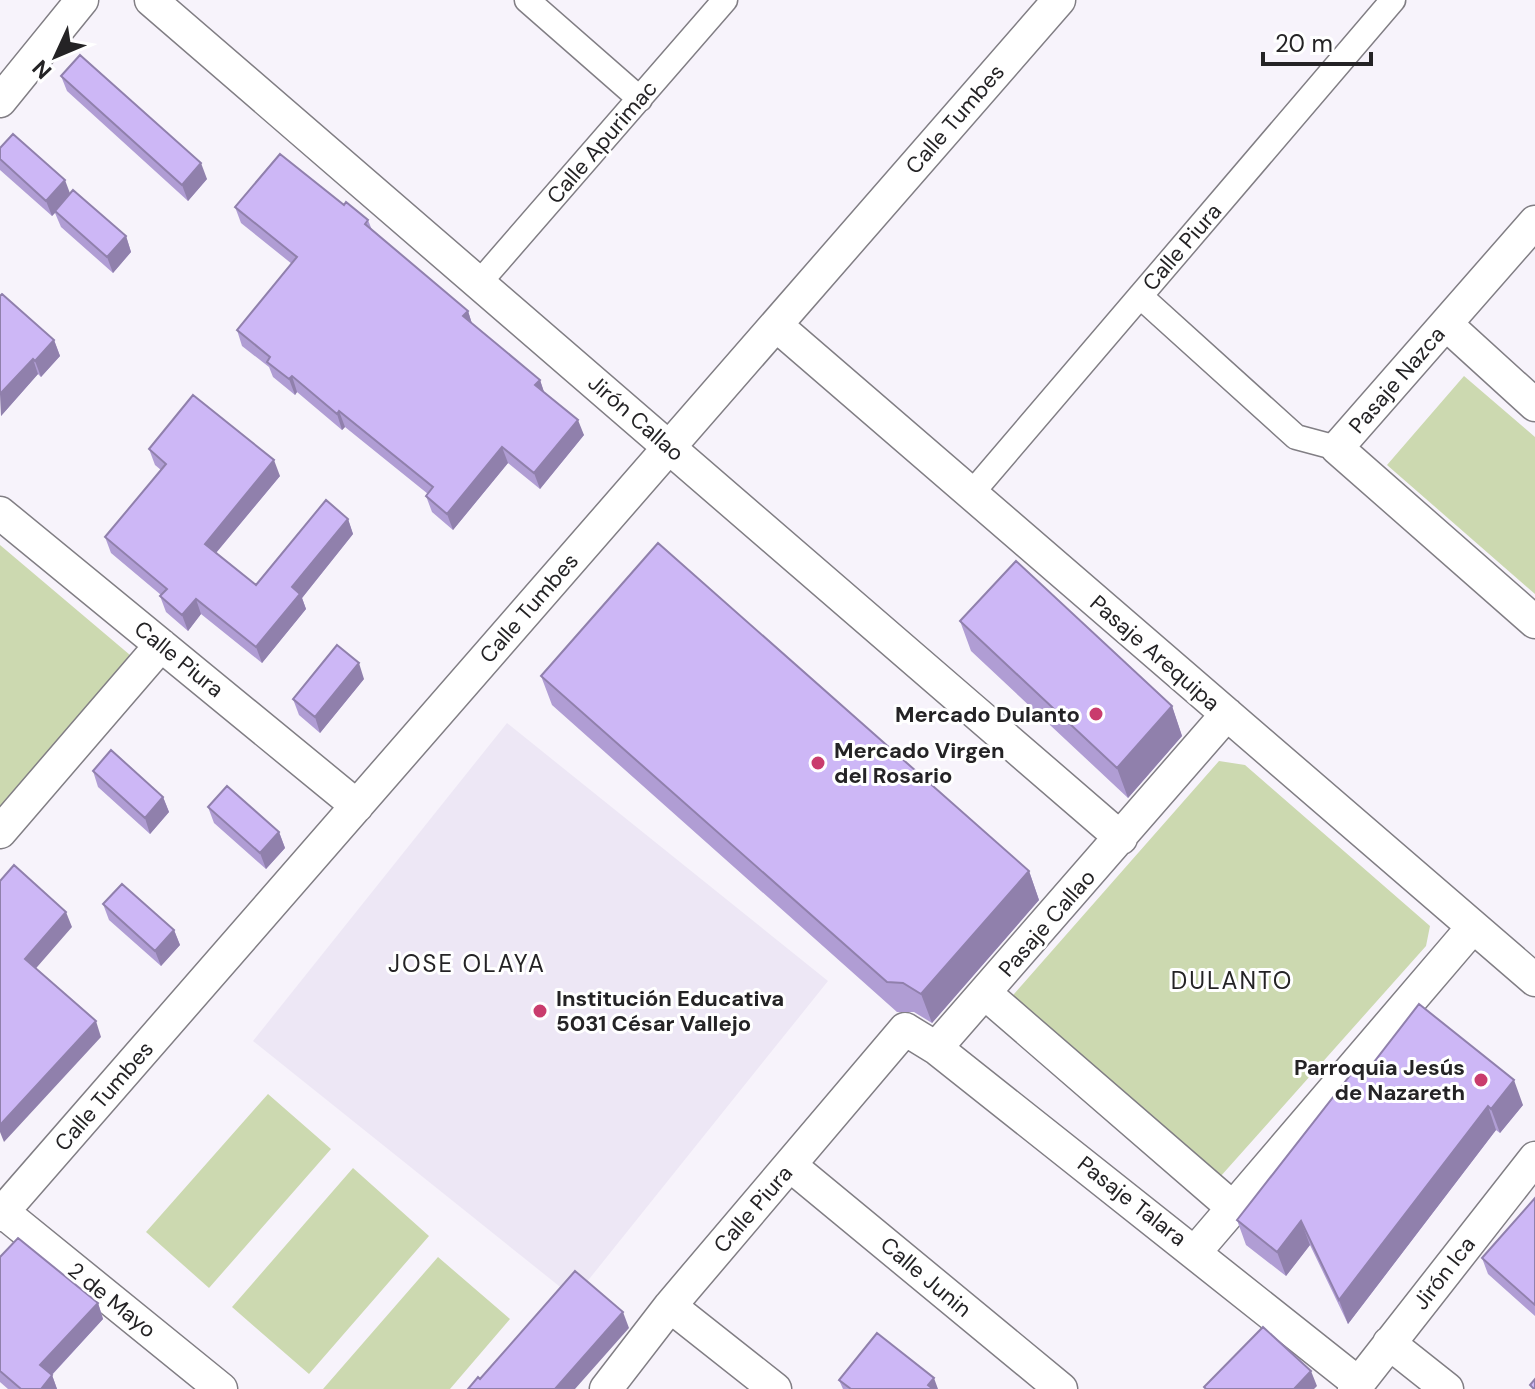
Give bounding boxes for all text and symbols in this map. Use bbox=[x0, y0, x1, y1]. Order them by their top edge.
north arrow bbox=[16, 16, 96, 96]
scale bar bbox=[1263, 16, 1371, 66]
text: 20 m bbox=[1275, 28, 1333, 59]
text: N bbox=[26, 54, 58, 85]
street label: Calle Tumbes bbox=[899, 58, 1011, 180]
street label: Calle Apurimac bbox=[540, 74, 664, 210]
street label: Calle Piura bbox=[1136, 197, 1228, 297]
street label: Pasaje Nazca bbox=[1343, 320, 1451, 440]
street label: Jirón Callao bbox=[582, 368, 690, 468]
street label: Calle Tumbes bbox=[473, 547, 585, 669]
street label: Pasaje Arequipa bbox=[1084, 589, 1226, 717]
street label: Calle Piura bbox=[128, 614, 230, 704]
place label: Mercado Dulanto bbox=[895, 700, 1080, 729]
marker: Mercado Dulanto bbox=[1087, 705, 1105, 723]
place label: Mercado Virgen del Rosario bbox=[834, 736, 1005, 790]
marker: Mercado Virgen del Rosario bbox=[809, 754, 827, 772]
street label: Pasaje Callao bbox=[992, 863, 1102, 983]
district label: JOSE OLAYA bbox=[388, 948, 546, 979]
district label: DULANTO bbox=[1171, 965, 1293, 996]
place label: Institución Educativa 5031 César Vallejo bbox=[556, 984, 784, 1038]
marker: Institución Educativa 5031 César Vallejo bbox=[531, 1002, 549, 1020]
street label: Calle Tumbes bbox=[48, 1035, 160, 1157]
place label: Parroquia Jesús de Nazareth bbox=[1294, 1053, 1465, 1107]
marker: Parroquia Jesús de Nazareth bbox=[1472, 1071, 1490, 1089]
street label: Pasaje Talara bbox=[1072, 1149, 1192, 1253]
street label: Calle Piura bbox=[707, 1159, 799, 1259]
street label: Jirón Ica bbox=[1406, 1230, 1482, 1316]
street label: Calle Junin bbox=[875, 1231, 977, 1323]
street label: 2 de Mayo bbox=[62, 1256, 162, 1344]

